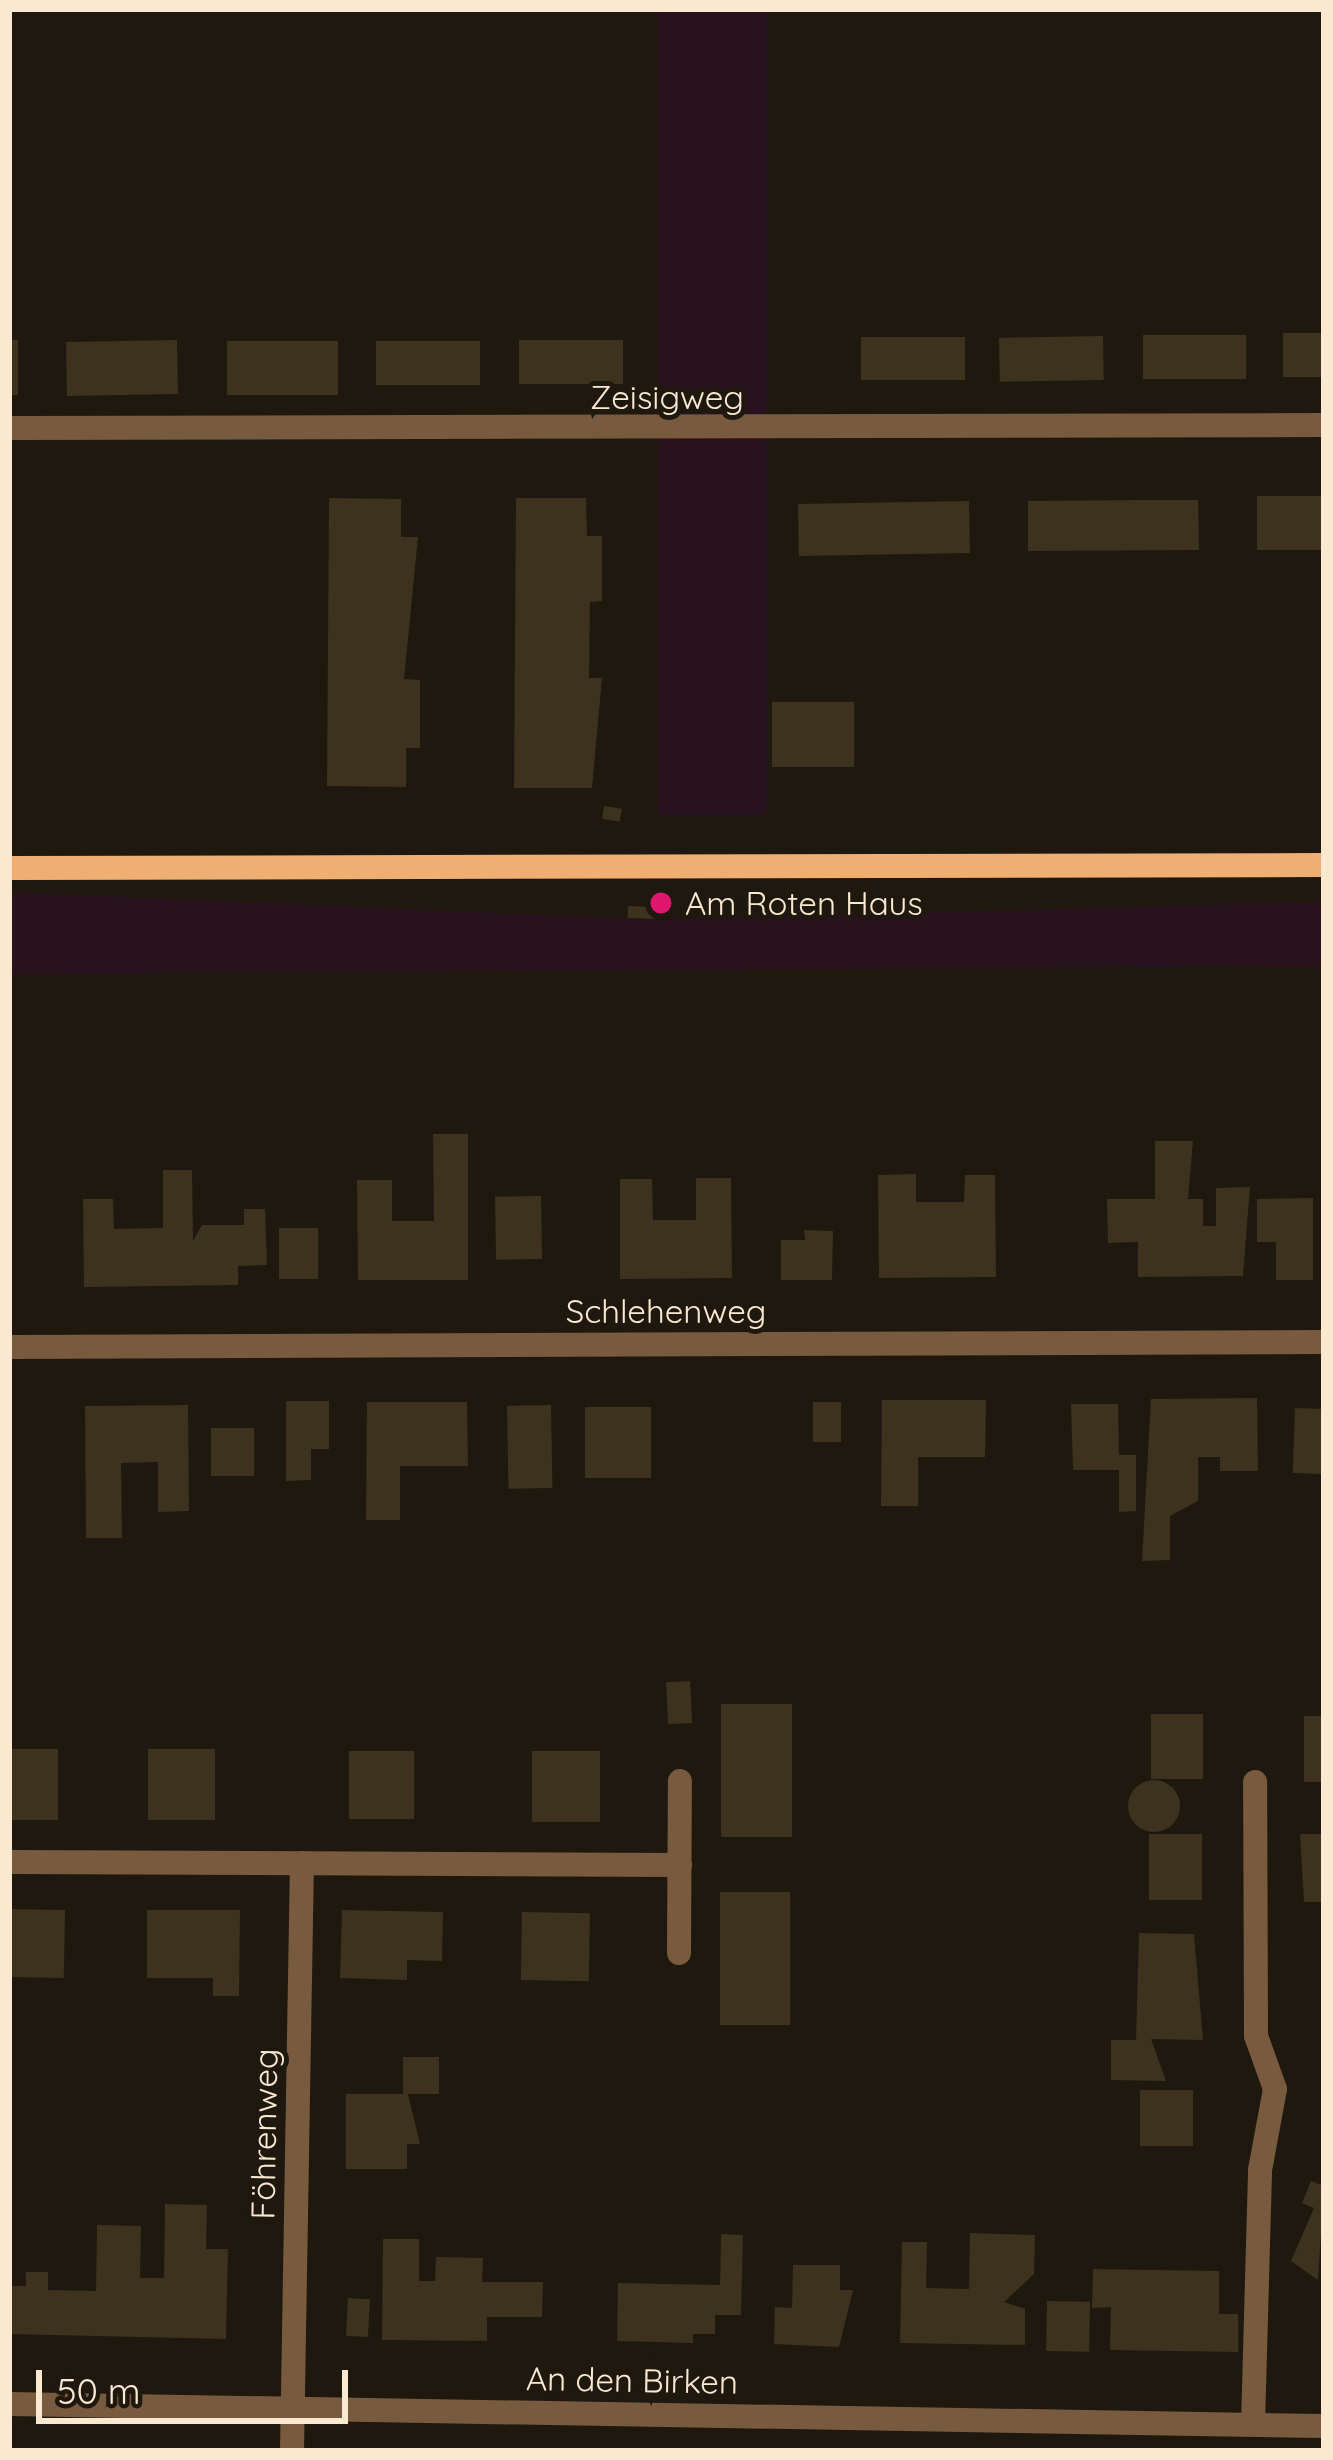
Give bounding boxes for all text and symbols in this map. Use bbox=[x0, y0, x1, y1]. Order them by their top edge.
street label: Zeisigweg bbox=[590, 377, 744, 417]
place label: Am Roten Haus bbox=[685, 883, 923, 923]
marker: Am Roten Haus bbox=[648, 890, 674, 916]
street label: Schlehenweg bbox=[566, 1291, 766, 1331]
street label: Föhrenweg bbox=[243, 2048, 285, 2220]
scale bar bbox=[42, 2346, 354, 2420]
street label: An den Birken bbox=[526, 2358, 738, 2402]
text: 50 m bbox=[57, 2368, 141, 2413]

